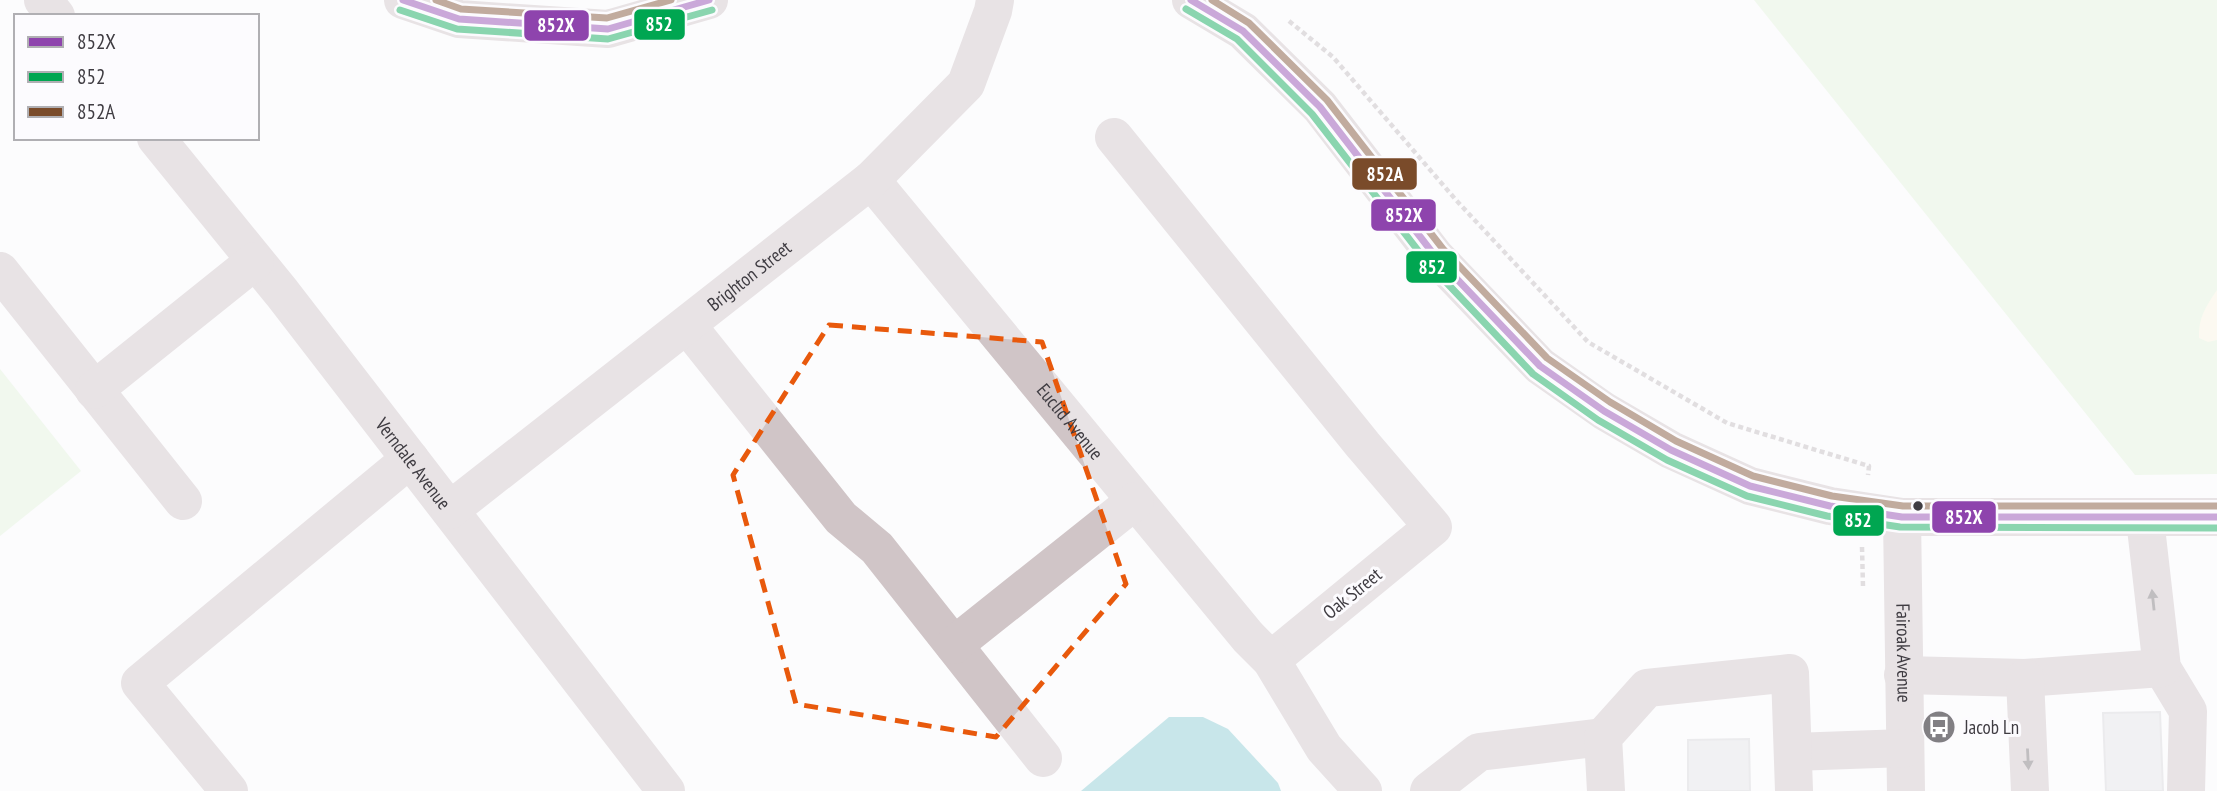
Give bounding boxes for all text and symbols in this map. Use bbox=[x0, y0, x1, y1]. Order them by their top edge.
line badge: 852 bbox=[633, 8, 686, 41]
line badge: 852X bbox=[523, 9, 590, 42]
text: 852 bbox=[645, 12, 673, 36]
text: 852X bbox=[537, 13, 575, 37]
legend bbox=[14, 14, 259, 140]
text: 852X bbox=[77, 28, 116, 55]
text: 852 bbox=[77, 63, 105, 90]
text: 852A bbox=[77, 98, 115, 125]
line badge: 852A bbox=[1351, 157, 1418, 191]
text: 852A bbox=[1367, 162, 1404, 186]
line badge: 852X bbox=[1370, 198, 1437, 232]
text: 852X bbox=[1385, 203, 1423, 227]
street label: Brighton Street bbox=[702, 235, 796, 316]
line badge: 852 bbox=[1405, 250, 1458, 284]
text: 852 bbox=[1418, 255, 1446, 279]
street label: Euclid Avenue bbox=[1032, 378, 1109, 465]
street label: Verndale Avenue bbox=[370, 412, 456, 514]
unlabelled marker bbox=[1911, 499, 1925, 513]
line badge: 852X bbox=[1931, 500, 1997, 534]
line badge: 852 bbox=[1832, 504, 1885, 537]
text: 852X bbox=[1945, 505, 1983, 529]
text: 852 bbox=[1844, 508, 1872, 532]
street label: Oak Street bbox=[1318, 562, 1387, 624]
one-way arrow bbox=[2148, 589, 2159, 611]
street label: Fairoak Avenue bbox=[1891, 603, 1917, 703]
bus stop icon: Jacob Ln bbox=[1920, 708, 1958, 746]
place label: Jacob Ln bbox=[1963, 715, 2019, 739]
one-way arrow bbox=[2023, 748, 2034, 770]

